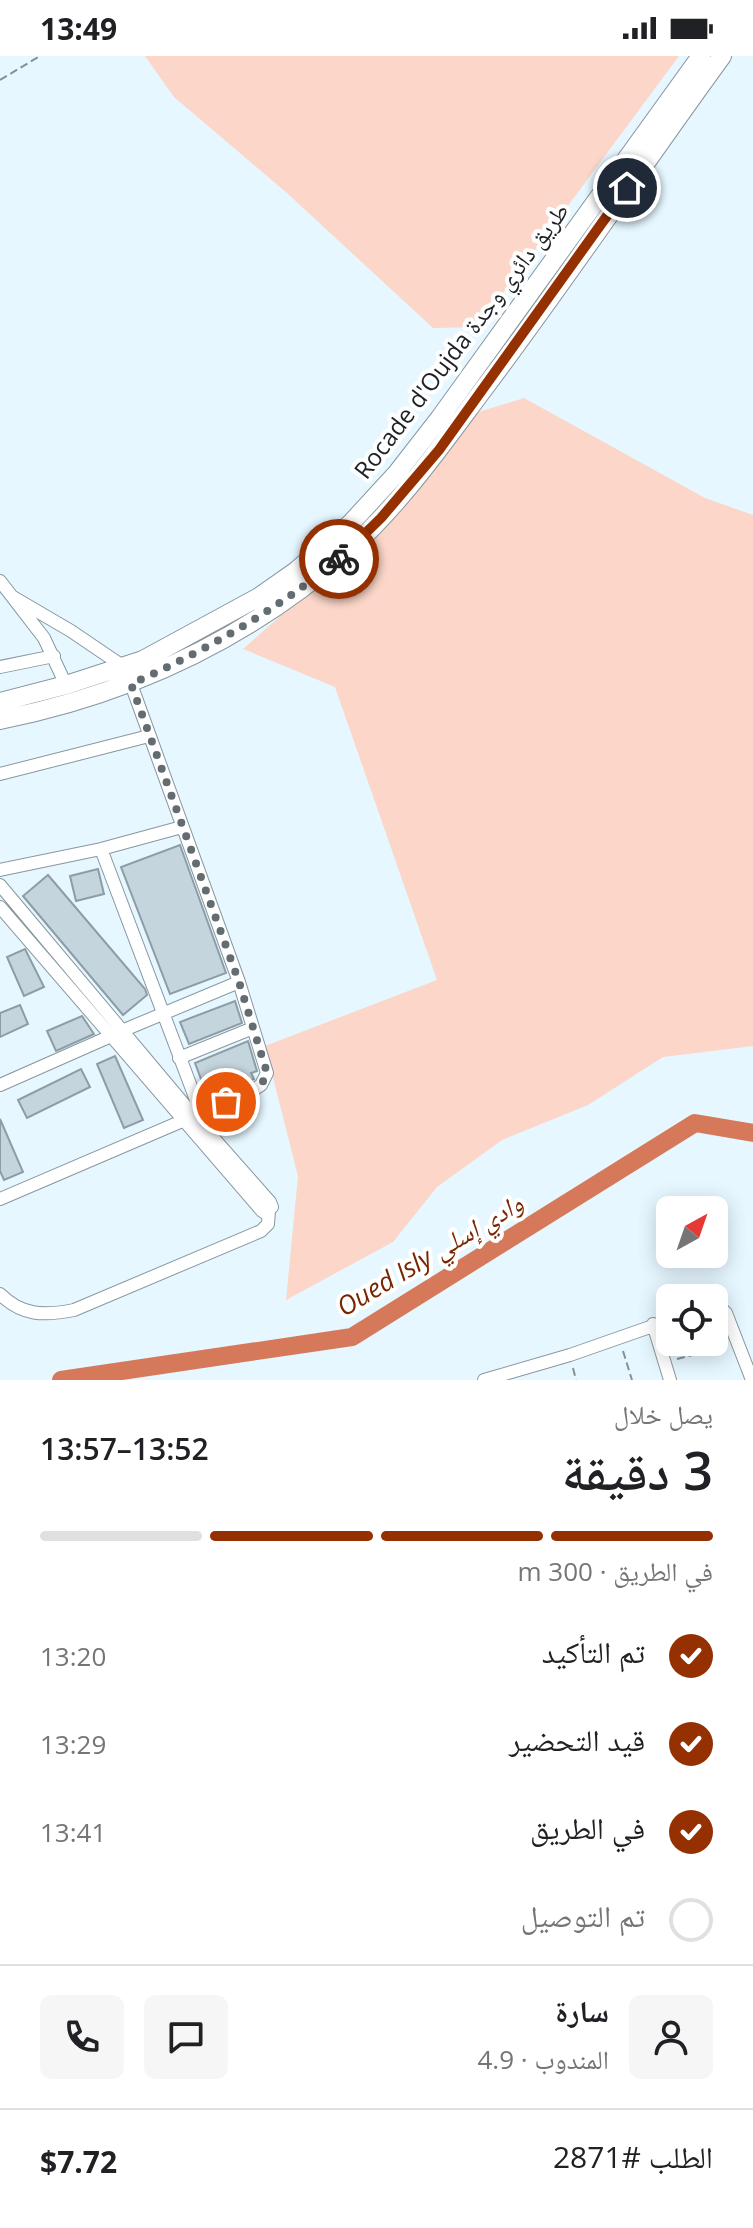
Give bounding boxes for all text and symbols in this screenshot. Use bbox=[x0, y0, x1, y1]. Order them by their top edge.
text: 13:49 bbox=[40, 8, 117, 49]
pin bbox=[593, 154, 661, 222]
icon: home bbox=[605, 166, 649, 210]
street label: Rocade d'Oujda طريق دائري وجدة bbox=[346, 195, 579, 488]
courier bbox=[299, 519, 379, 599]
icon: bike bbox=[317, 537, 361, 581]
pin bbox=[192, 1068, 260, 1136]
icon: bag bbox=[204, 1080, 248, 1124]
water label: Oued Isly وادي إسلي bbox=[330, 1184, 531, 1327]
north arrow bbox=[656, 1196, 728, 1268]
map controls bbox=[656, 1196, 728, 1356]
button: locate bbox=[656, 1284, 728, 1356]
text: يصل خلال bbox=[614, 1396, 713, 1432]
text: 13:52–13:57 bbox=[40, 1428, 209, 1469]
text: 3 دقيقة bbox=[562, 1434, 713, 1505]
text: في الطريق · 300 m bbox=[518, 1553, 713, 1589]
text: تم التأكيد bbox=[542, 1631, 645, 1672]
icon: check bbox=[669, 1634, 713, 1678]
text: 13:20 bbox=[40, 1638, 106, 1674]
text: قيد التحضير bbox=[509, 1719, 645, 1760]
icon: check bbox=[669, 1722, 713, 1766]
text: 13:29 bbox=[40, 1726, 106, 1762]
text: في الطريق bbox=[530, 1807, 645, 1848]
icon: check bbox=[669, 1810, 713, 1854]
text: 13:41 bbox=[40, 1814, 106, 1850]
text: تم التوصيل bbox=[521, 1895, 645, 1936]
text: سارة bbox=[555, 1990, 609, 2031]
button: phone bbox=[40, 1995, 124, 2079]
button: chat bbox=[144, 1995, 228, 2079]
button: person bbox=[629, 1995, 713, 2079]
text: المندوب · 4.9 bbox=[478, 2041, 609, 2077]
text: الطلب #2871 bbox=[553, 2136, 713, 2177]
text: $7.72 bbox=[40, 2141, 117, 2182]

